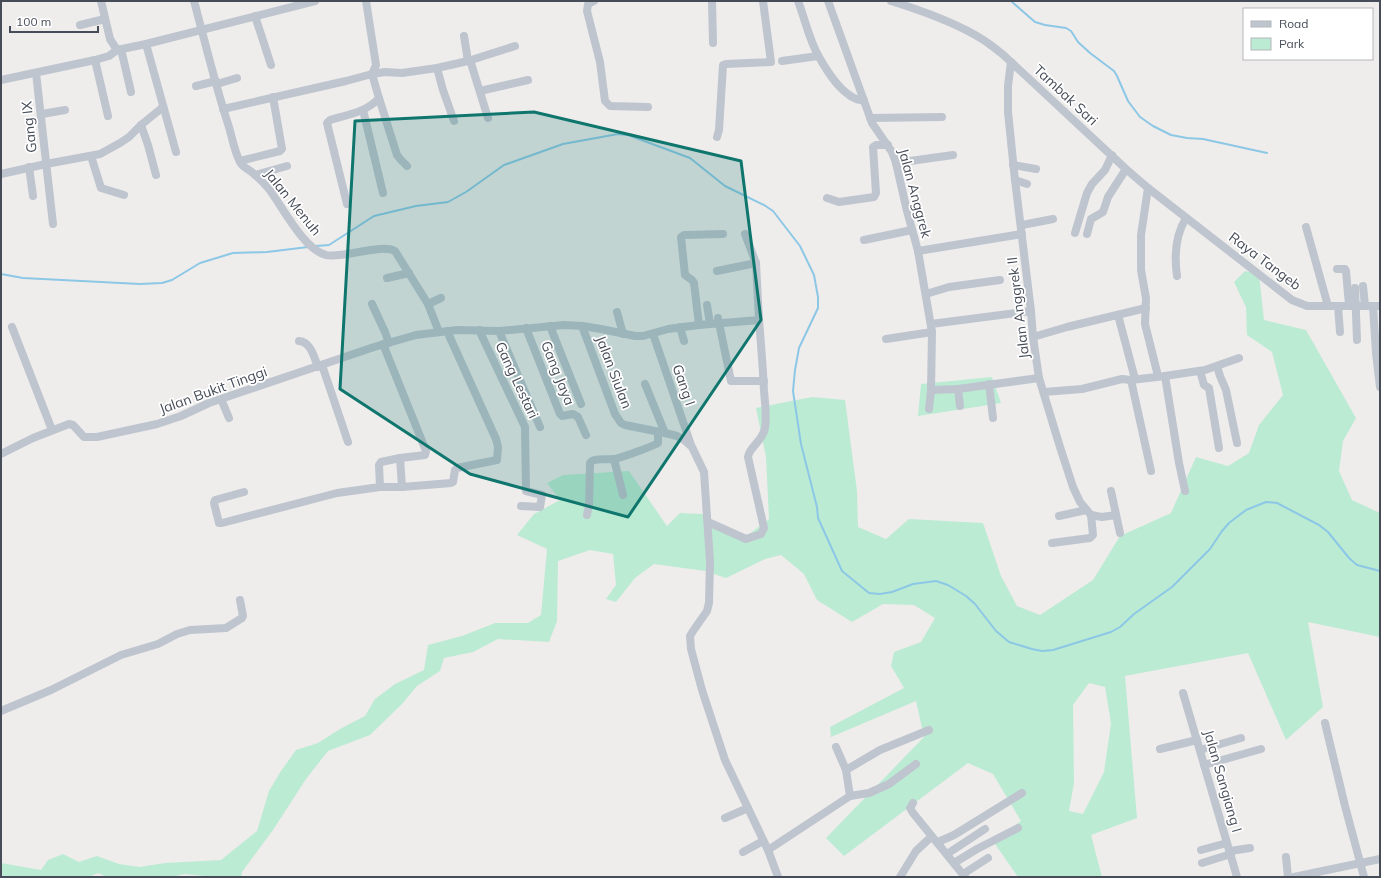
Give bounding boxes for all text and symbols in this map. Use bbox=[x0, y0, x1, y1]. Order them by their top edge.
scale bar bbox=[10, 8, 98, 34]
legend bbox=[1243, 8, 1373, 60]
text: 100 m bbox=[16, 14, 51, 29]
text: Road bbox=[1279, 16, 1308, 31]
text: Park bbox=[1279, 36, 1305, 51]
street label: Tambak Sari bbox=[1030, 61, 1102, 129]
street label: Gang IX bbox=[17, 100, 41, 154]
street label: Jalan Anggrek bbox=[894, 146, 936, 240]
street label: Jalan Menuh bbox=[261, 165, 325, 239]
street label: Raya Tangeb bbox=[1225, 228, 1305, 294]
street label: Jalan Anggrek II bbox=[1003, 256, 1033, 360]
street label: Jalan Siulan bbox=[592, 333, 636, 411]
street label: Gang Jaya bbox=[537, 338, 579, 408]
street label: Gang Lestari bbox=[491, 339, 543, 421]
street label: Jalan Bukit Tinggi bbox=[157, 362, 269, 418]
street label: Gang I bbox=[669, 362, 699, 408]
street label: Jalan Sangiang I bbox=[1200, 728, 1246, 834]

